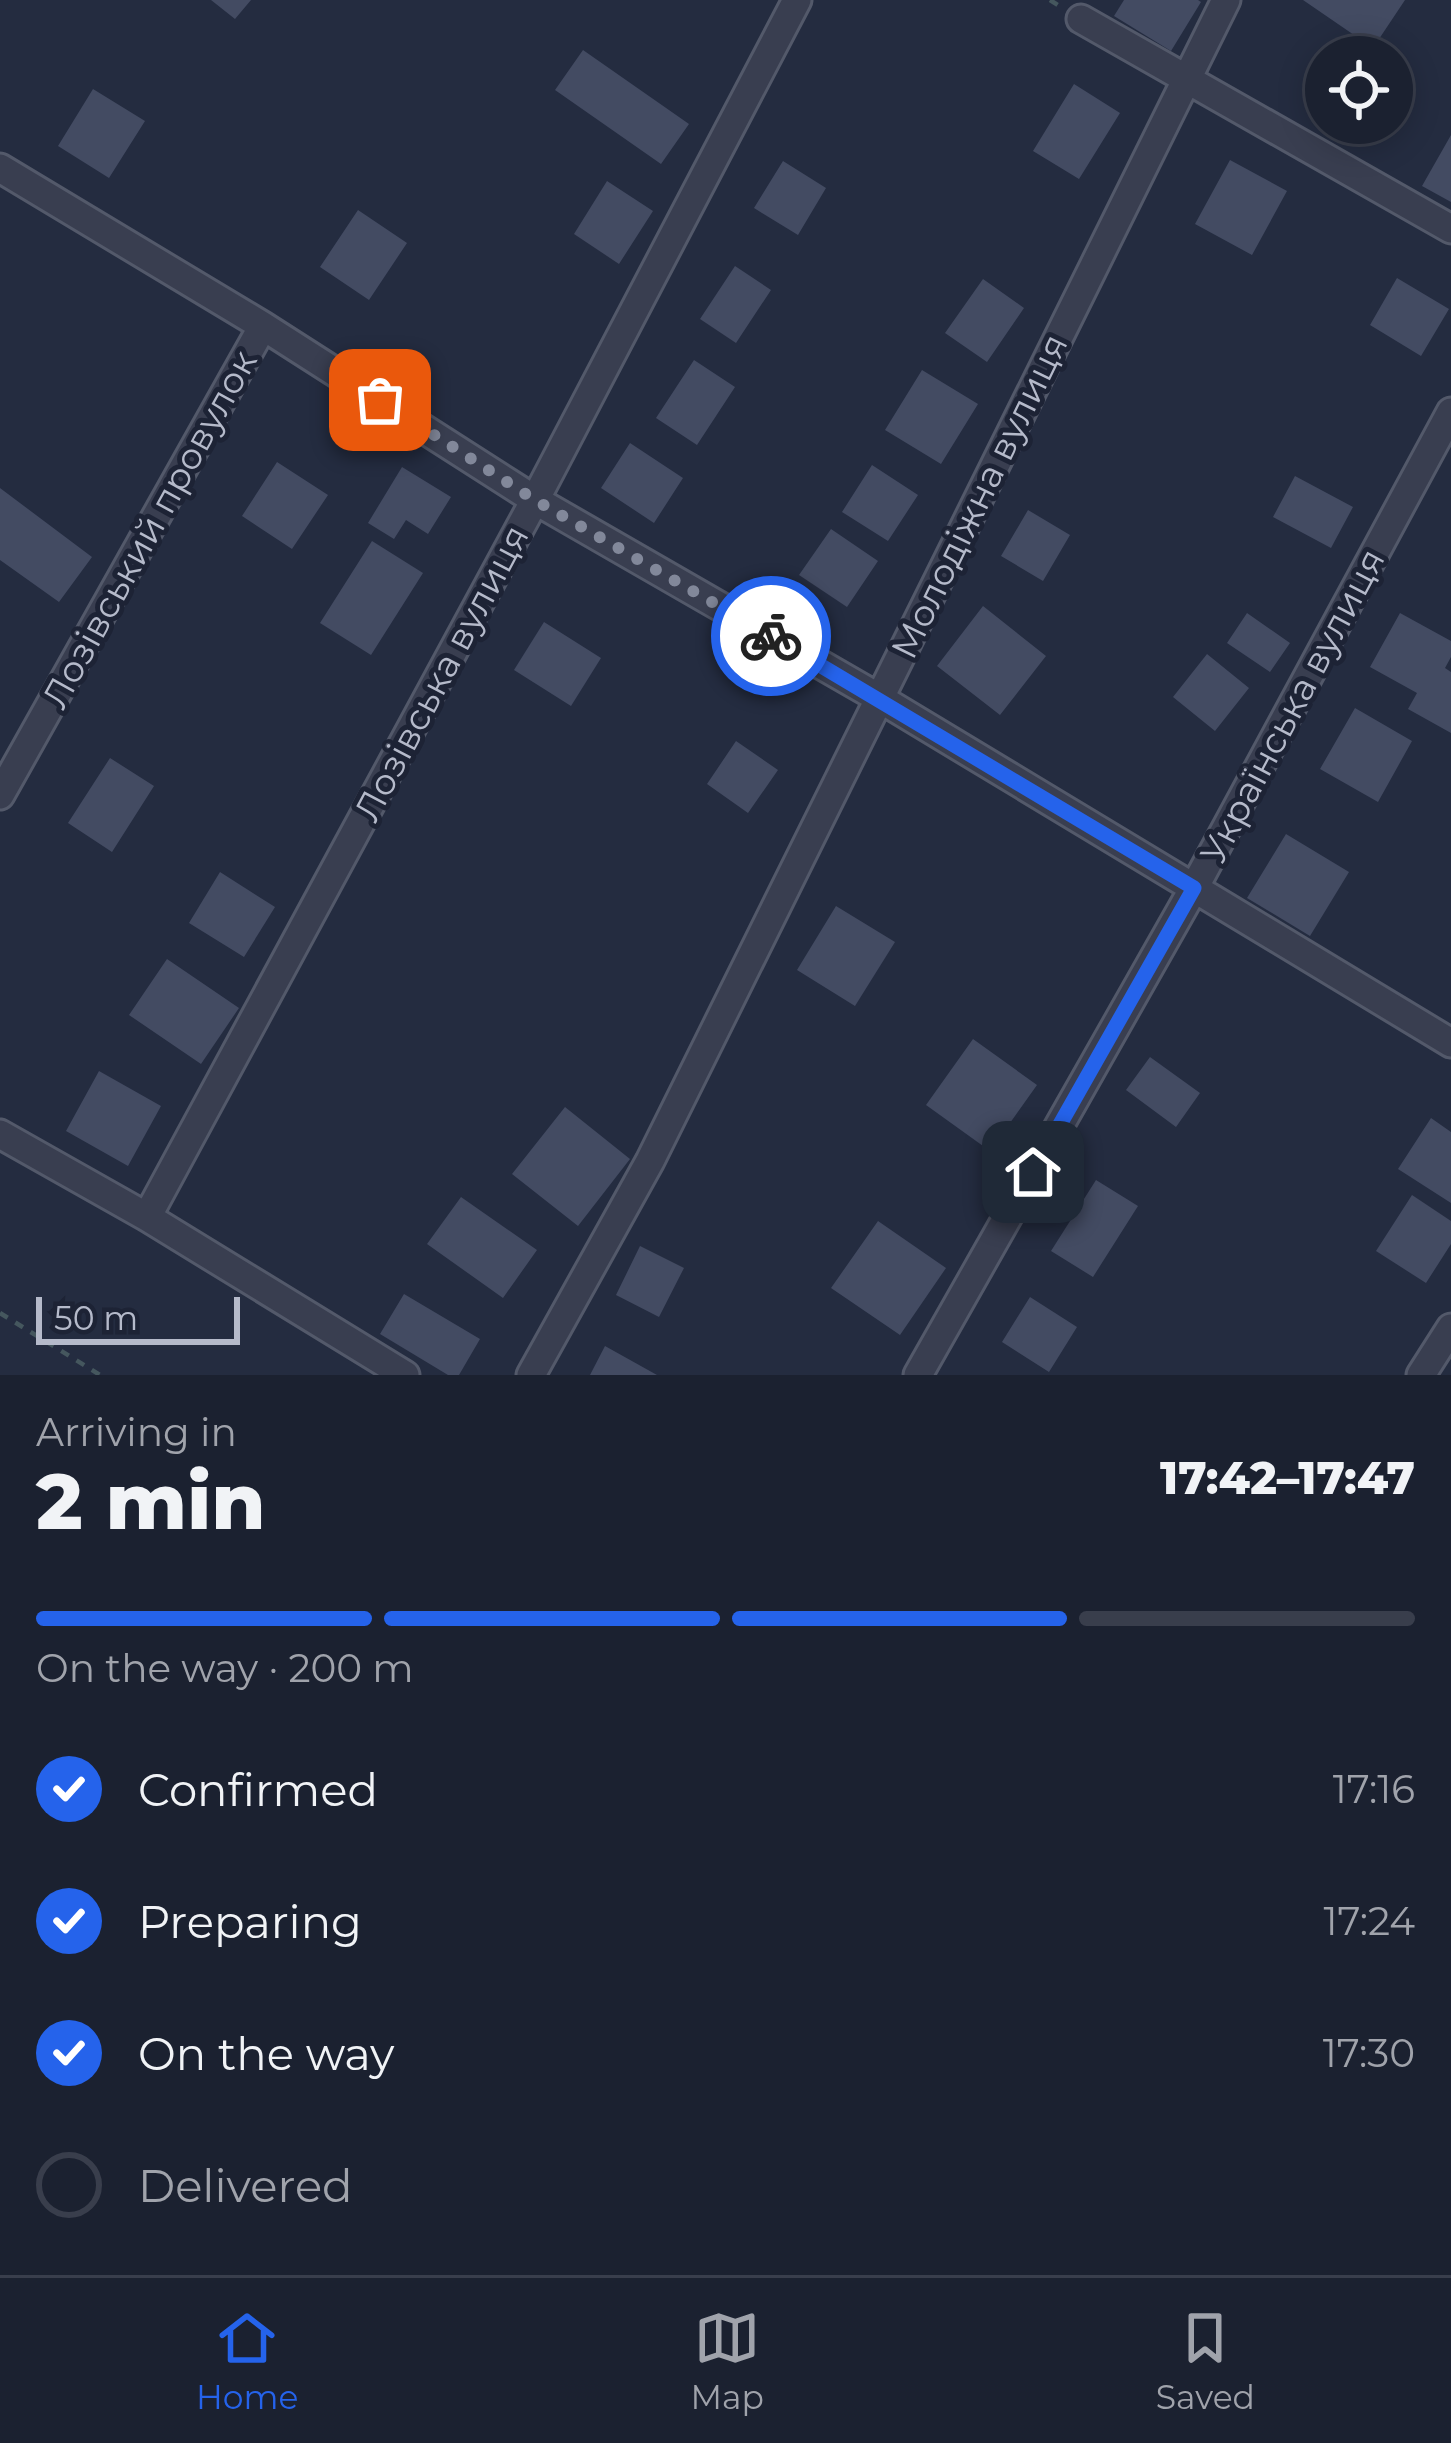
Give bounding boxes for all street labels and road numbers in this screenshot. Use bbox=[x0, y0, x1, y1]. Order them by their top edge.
street label: Молодіжна вулиця bbox=[881, 326, 1077, 666]
street label: Лозівський провулок bbox=[32, 342, 266, 716]
street label: Лозівська вулиця bbox=[344, 518, 538, 828]
street label: Українська вулиця bbox=[1190, 541, 1394, 871]

